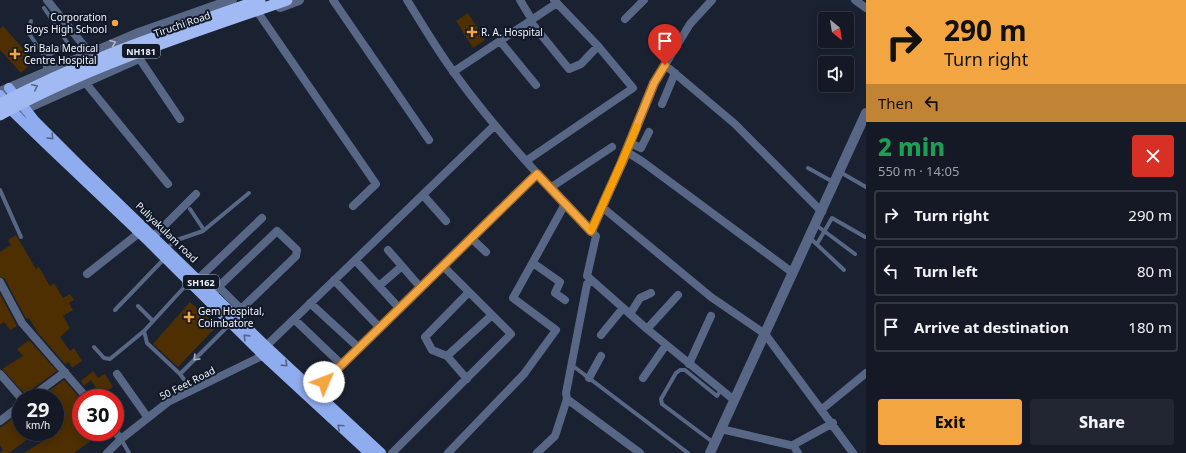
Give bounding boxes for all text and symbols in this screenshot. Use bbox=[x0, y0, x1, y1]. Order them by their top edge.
street label: Tiruchi Road bbox=[152, 8, 212, 40]
place label: Corporation Boys High School bbox=[26, 10, 107, 36]
text: 290 m bbox=[944, 11, 1027, 49]
north arrow bbox=[818, 12, 854, 48]
map controls bbox=[818, 12, 854, 92]
icon: right bbox=[878, 16, 930, 68]
marker: Corporation Boys High School bbox=[110, 18, 120, 28]
pin bbox=[648, 24, 682, 65]
place label: R. A. Hospital bbox=[481, 25, 543, 39]
marker: R. A. Hospital bbox=[466, 26, 478, 38]
icon: arrive bbox=[654, 30, 676, 52]
one-way arrow bbox=[108, 40, 116, 48]
place label: Sri Bala Medical Centre Hospital bbox=[24, 41, 98, 67]
road number: NH181 bbox=[122, 44, 160, 58]
text: Turn right bbox=[944, 47, 1028, 71]
marker: Sri Bala Medical Centre Hospital bbox=[9, 48, 21, 60]
button: sound bbox=[818, 56, 854, 92]
one-way arrow bbox=[31, 84, 38, 92]
icon: left bbox=[921, 92, 943, 114]
text: Then bbox=[878, 93, 913, 113]
text: 2 min bbox=[878, 130, 945, 163]
one-way arrow bbox=[46, 132, 54, 140]
button: close bbox=[1132, 135, 1174, 177]
text: 550 m · 14:05 bbox=[878, 162, 959, 180]
street label: Puliyakulam road bbox=[133, 199, 201, 265]
icon: right bbox=[880, 204, 902, 226]
text: Turn right bbox=[914, 205, 989, 225]
text: 290 m bbox=[1128, 205, 1172, 225]
icon: left bbox=[880, 260, 902, 282]
text: Turn left bbox=[914, 261, 978, 281]
text: 80 m bbox=[1137, 261, 1172, 281]
road number: SH162 bbox=[183, 275, 219, 289]
place label: Gem Hospital, Coimbatore bbox=[198, 304, 264, 330]
marker: Gem Hospital, Coimbatore bbox=[183, 311, 195, 323]
icon: arrive bbox=[880, 316, 902, 338]
text: Arrive at destination bbox=[914, 317, 1069, 337]
text: 180 m bbox=[1128, 317, 1172, 337]
one-way arrow bbox=[243, 335, 251, 342]
one-way arrow bbox=[193, 353, 201, 361]
one-way arrow bbox=[280, 359, 288, 367]
position arrow bbox=[303, 361, 345, 403]
street label: 50 Feet Road bbox=[157, 363, 217, 403]
speed limit sign: 30 bbox=[72, 389, 124, 441]
text: 29 bbox=[27, 396, 49, 423]
button: Exit bbox=[878, 399, 1022, 445]
button: Share bbox=[1030, 399, 1174, 445]
text: km/h bbox=[26, 418, 50, 432]
one-way arrow bbox=[337, 424, 345, 431]

